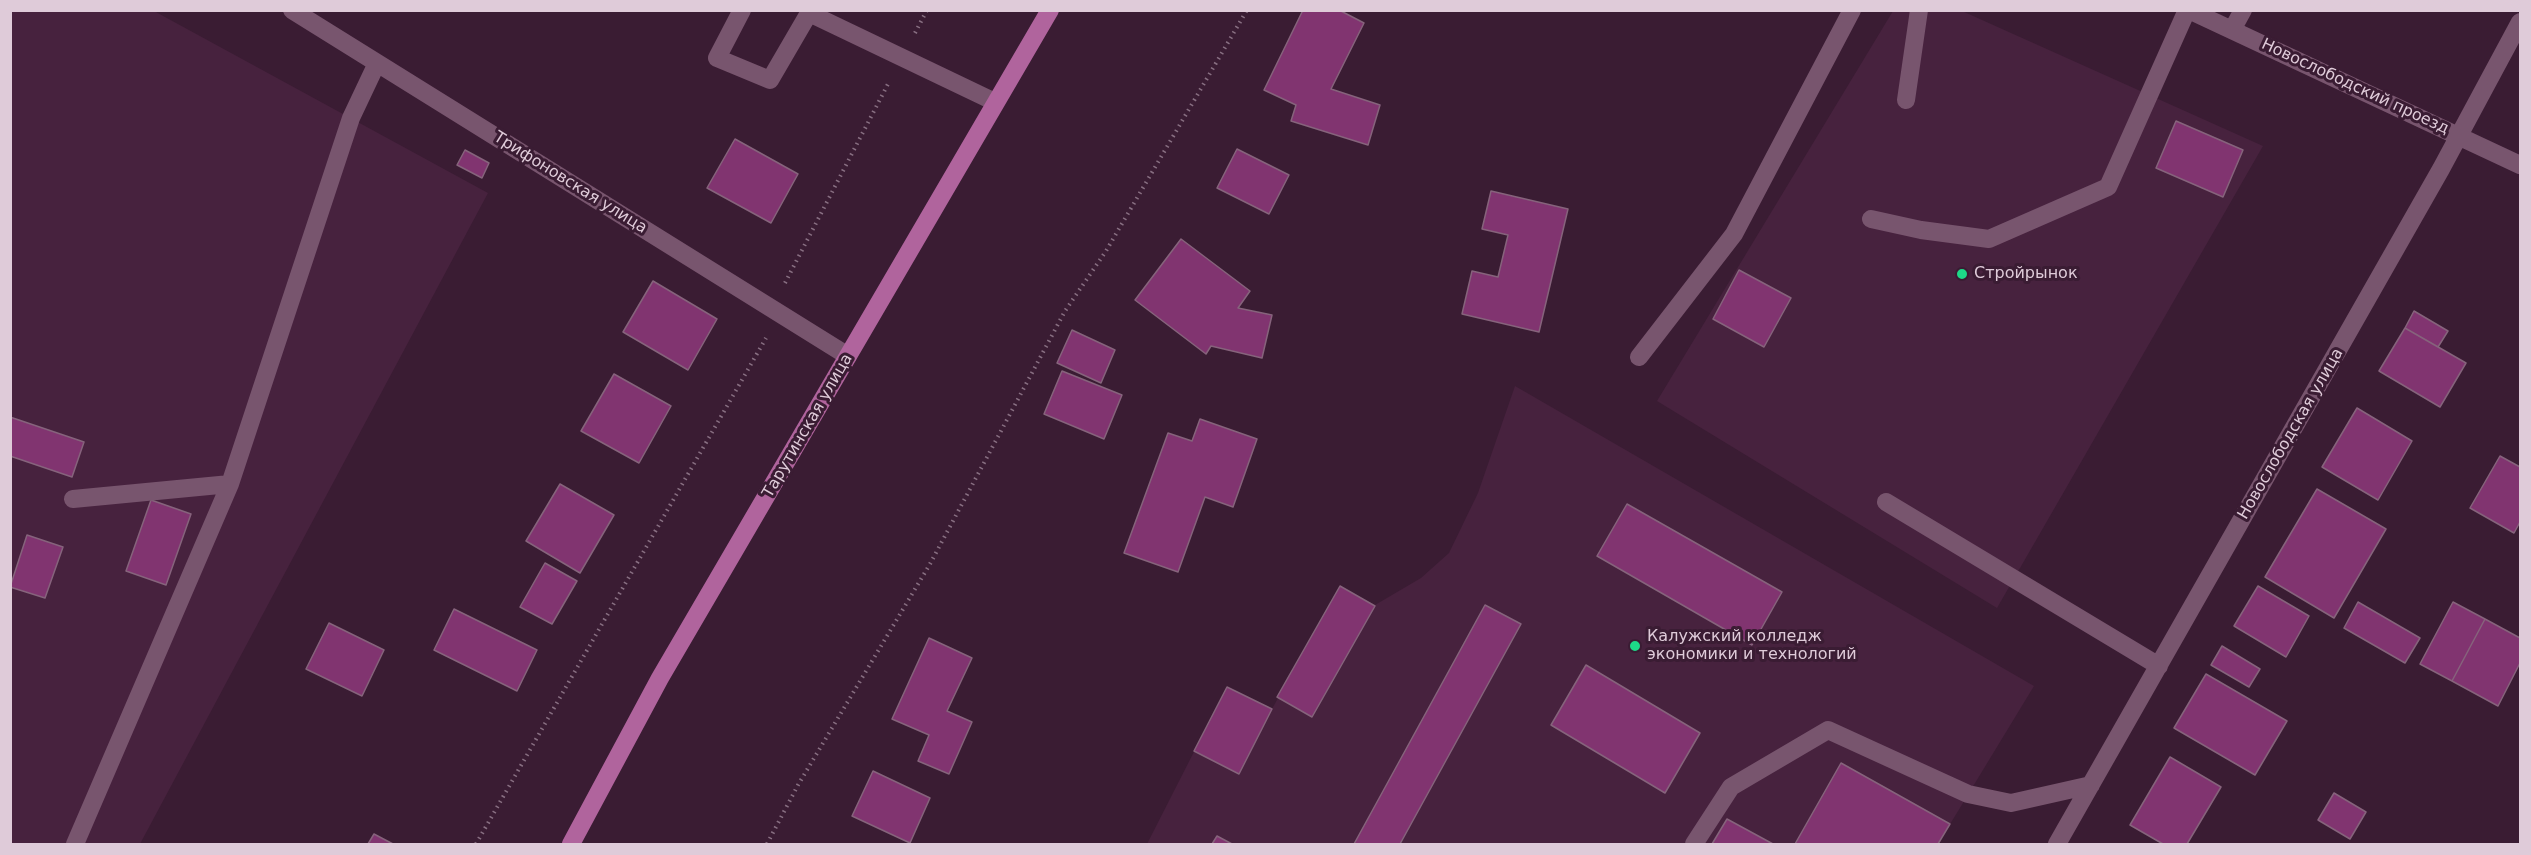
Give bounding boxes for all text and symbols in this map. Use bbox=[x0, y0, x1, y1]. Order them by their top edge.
street label: Новослободский проезд bbox=[2258, 35, 2452, 139]
street label: Трифоновская улица bbox=[490, 128, 650, 238]
place label: Стройрынок bbox=[1974, 264, 2078, 284]
marker: Стройрынок bbox=[1955, 267, 1969, 281]
street label: Новослободская улица bbox=[2234, 345, 2348, 523]
street label: Тарутинская улица bbox=[759, 351, 857, 501]
place label: Калужский колледж экономики и технологий bbox=[1647, 627, 1857, 665]
marker: Калужский колледж экономики и технологий bbox=[1628, 639, 1642, 653]

